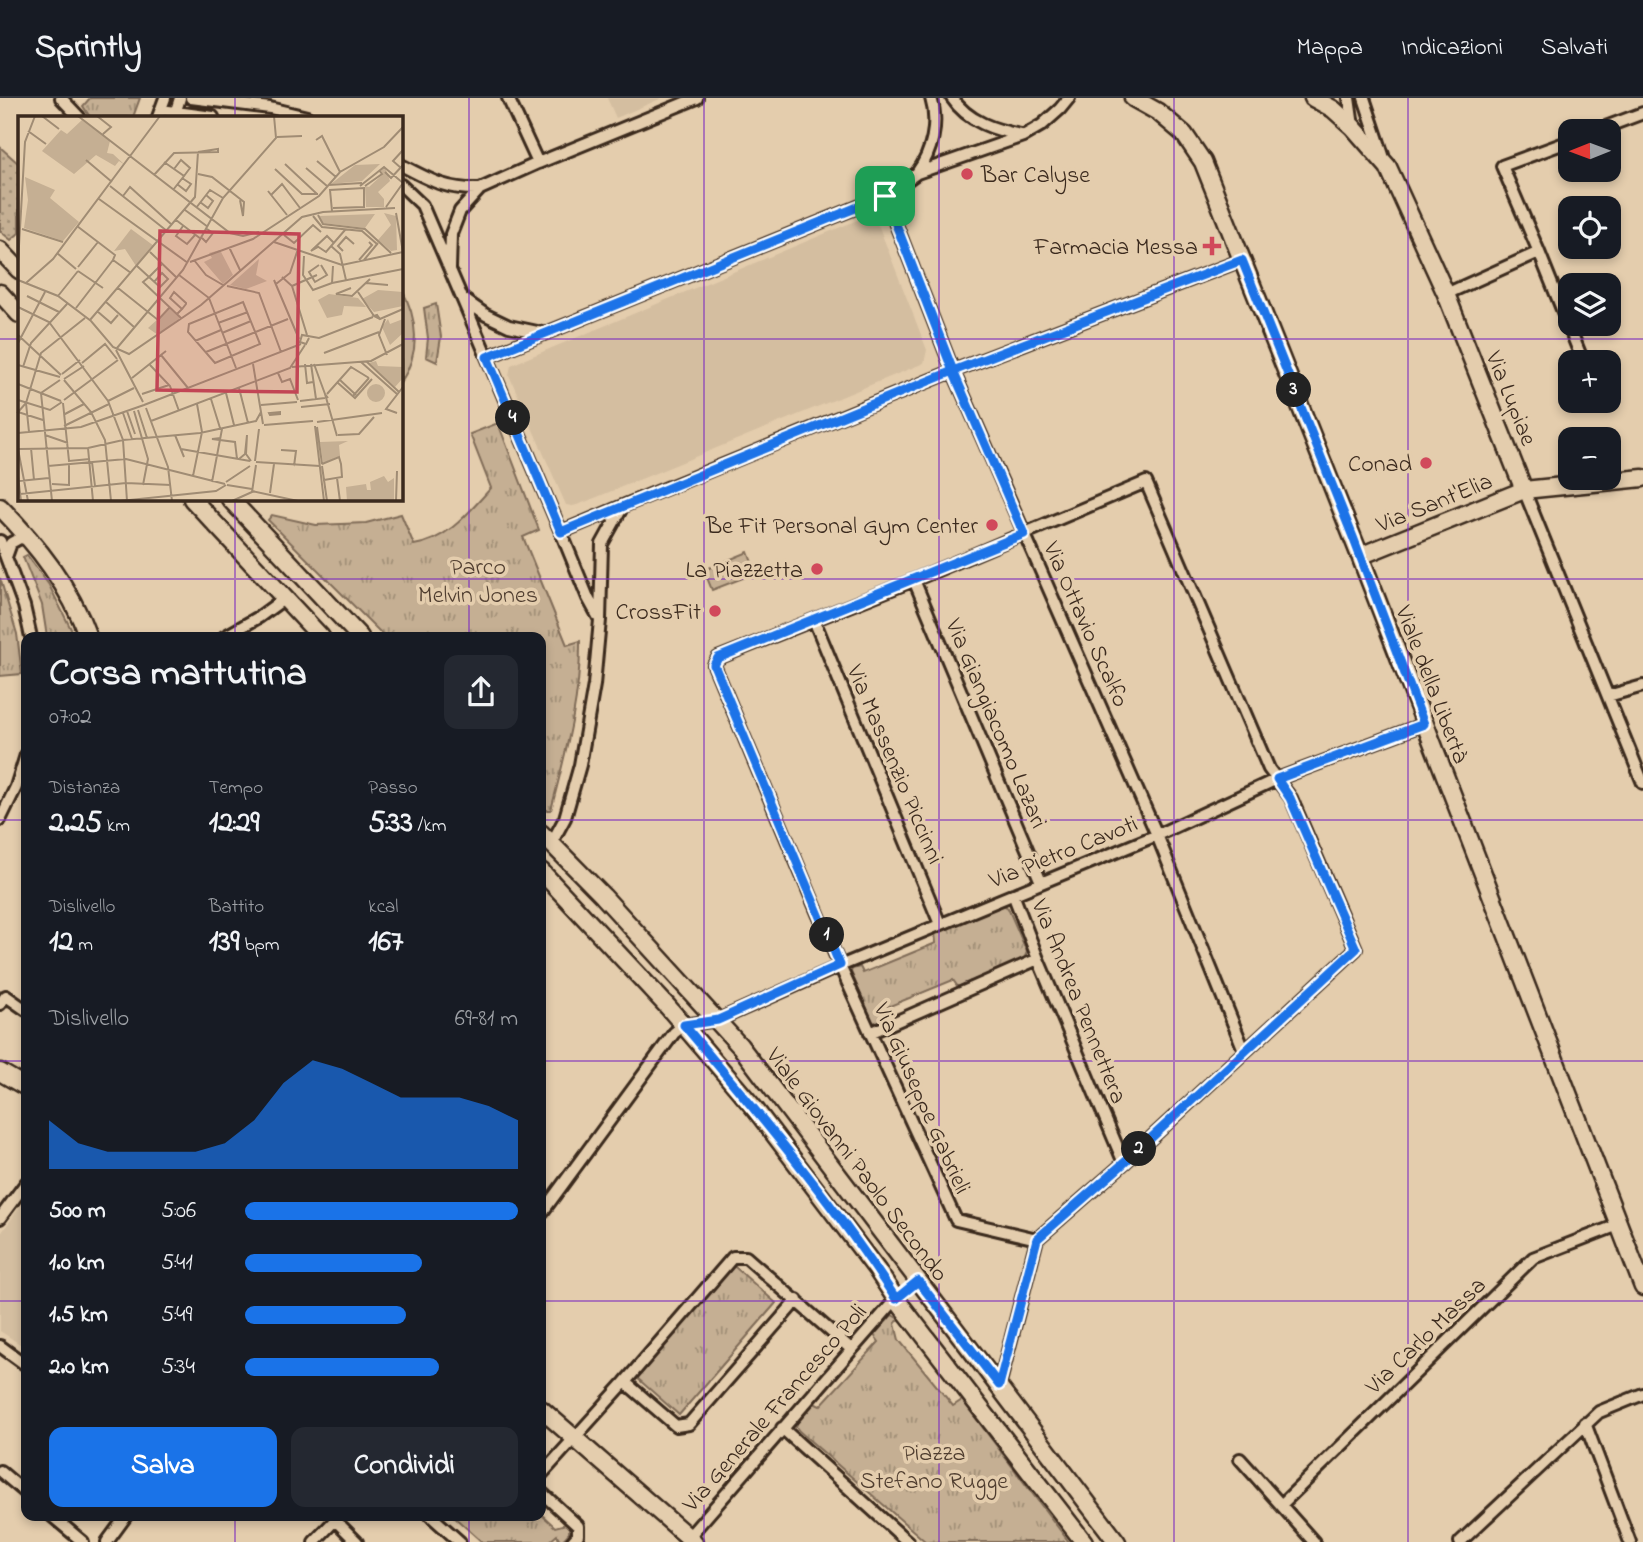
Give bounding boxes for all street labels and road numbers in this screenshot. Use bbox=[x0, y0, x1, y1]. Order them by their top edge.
street label: Via Lupiae bbox=[1474, 345, 1545, 452]
street label: Via Sant'Elia bbox=[1371, 465, 1498, 544]
street label: Via Ottavio Scalfo bbox=[1032, 536, 1137, 713]
street label: Viale della Libertà bbox=[1384, 600, 1477, 769]
street label: Via Giangiacomo Lazari bbox=[934, 613, 1055, 834]
street label: Via Massenzio Piccinni bbox=[835, 659, 952, 870]
street label: Via Pietro Cavoti bbox=[983, 808, 1144, 899]
street label: Via Andrea Pennettera bbox=[1020, 893, 1135, 1110]
street label: Via Giuseppe Gabrieli bbox=[862, 997, 979, 1200]
street label: Viale Giovanni Paolo Secondo bbox=[756, 1040, 956, 1290]
street label: Via Carlo Massa bbox=[1357, 1270, 1495, 1405]
street label: Via Generale Francesco Poli bbox=[675, 1297, 877, 1521]

